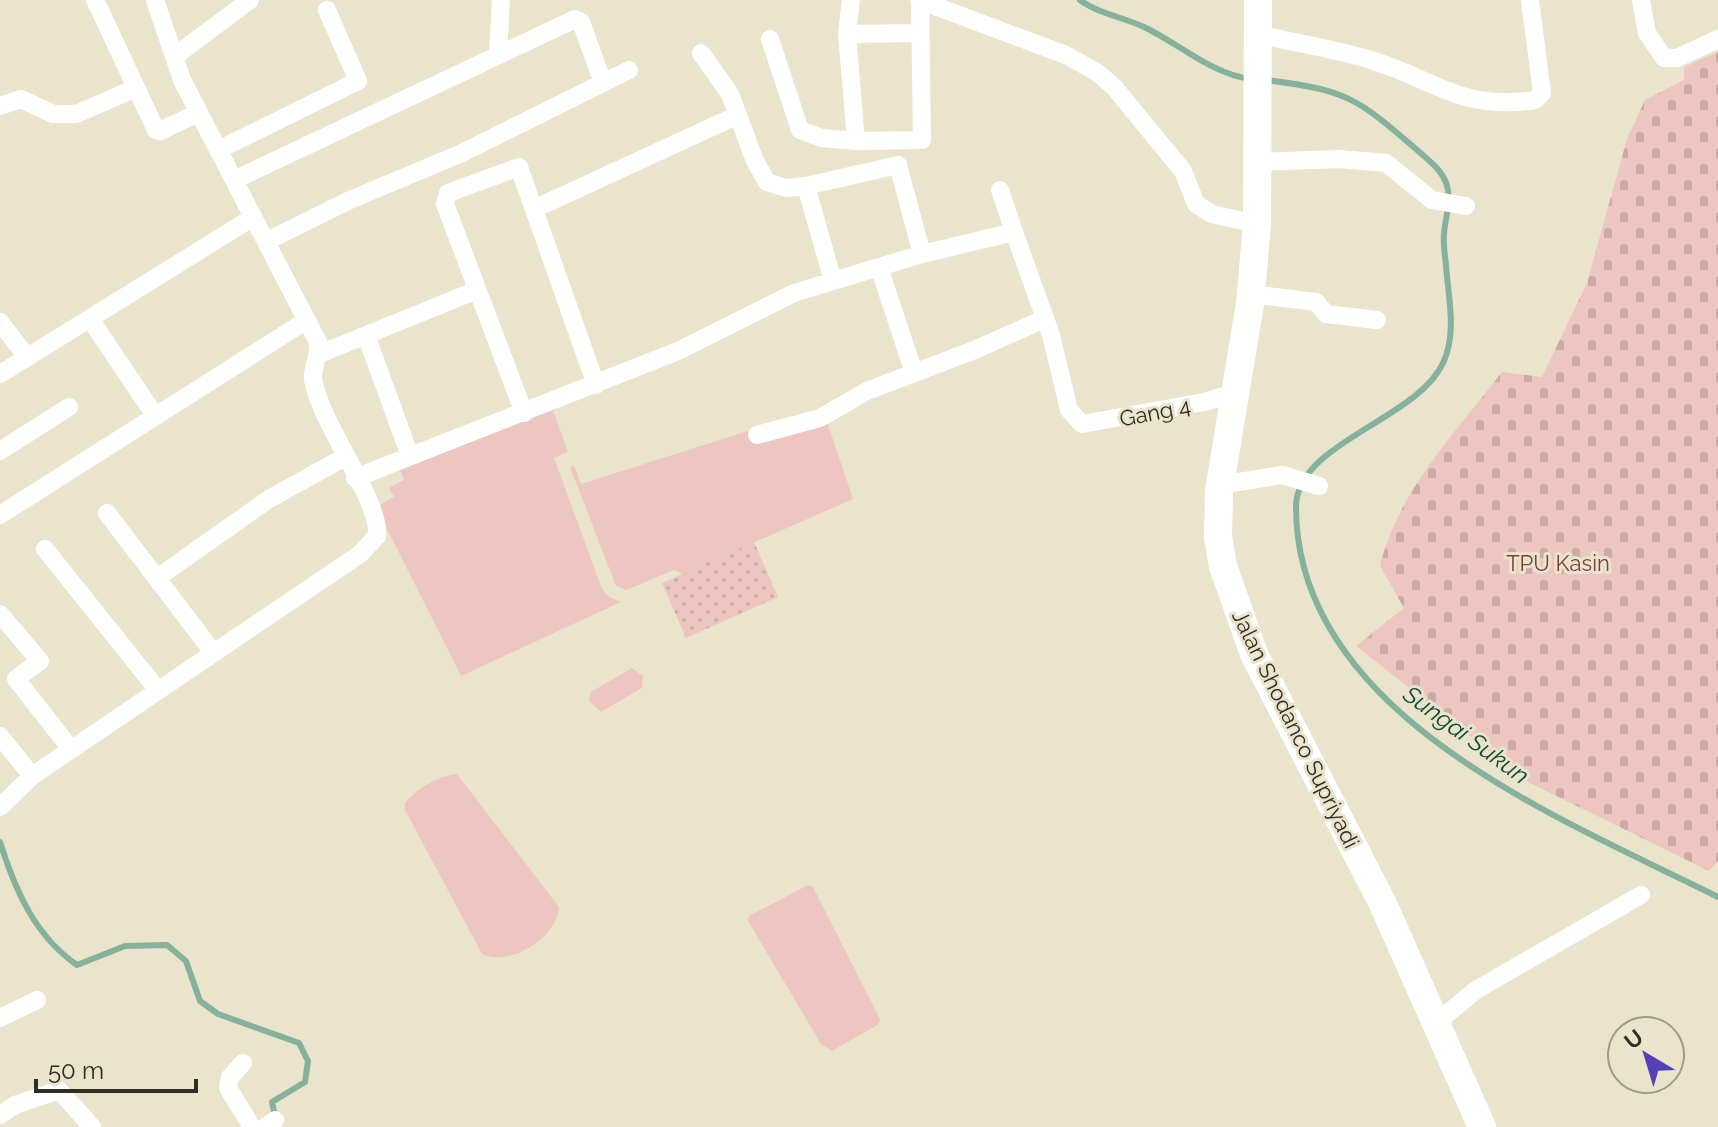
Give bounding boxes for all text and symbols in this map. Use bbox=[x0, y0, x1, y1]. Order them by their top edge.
street label: Gang 4 bbox=[1117, 392, 1193, 432]
park label: TPU Kasin bbox=[1506, 550, 1610, 576]
street label: Jalan Shodanco Supriyadi bbox=[1227, 606, 1365, 852]
water label: Sungai Sukun bbox=[1397, 679, 1535, 790]
north arrow bbox=[1606, 1015, 1686, 1095]
text: U bbox=[1619, 1024, 1648, 1055]
scale bar bbox=[36, 1043, 196, 1093]
text: 50 m bbox=[48, 1056, 104, 1085]

